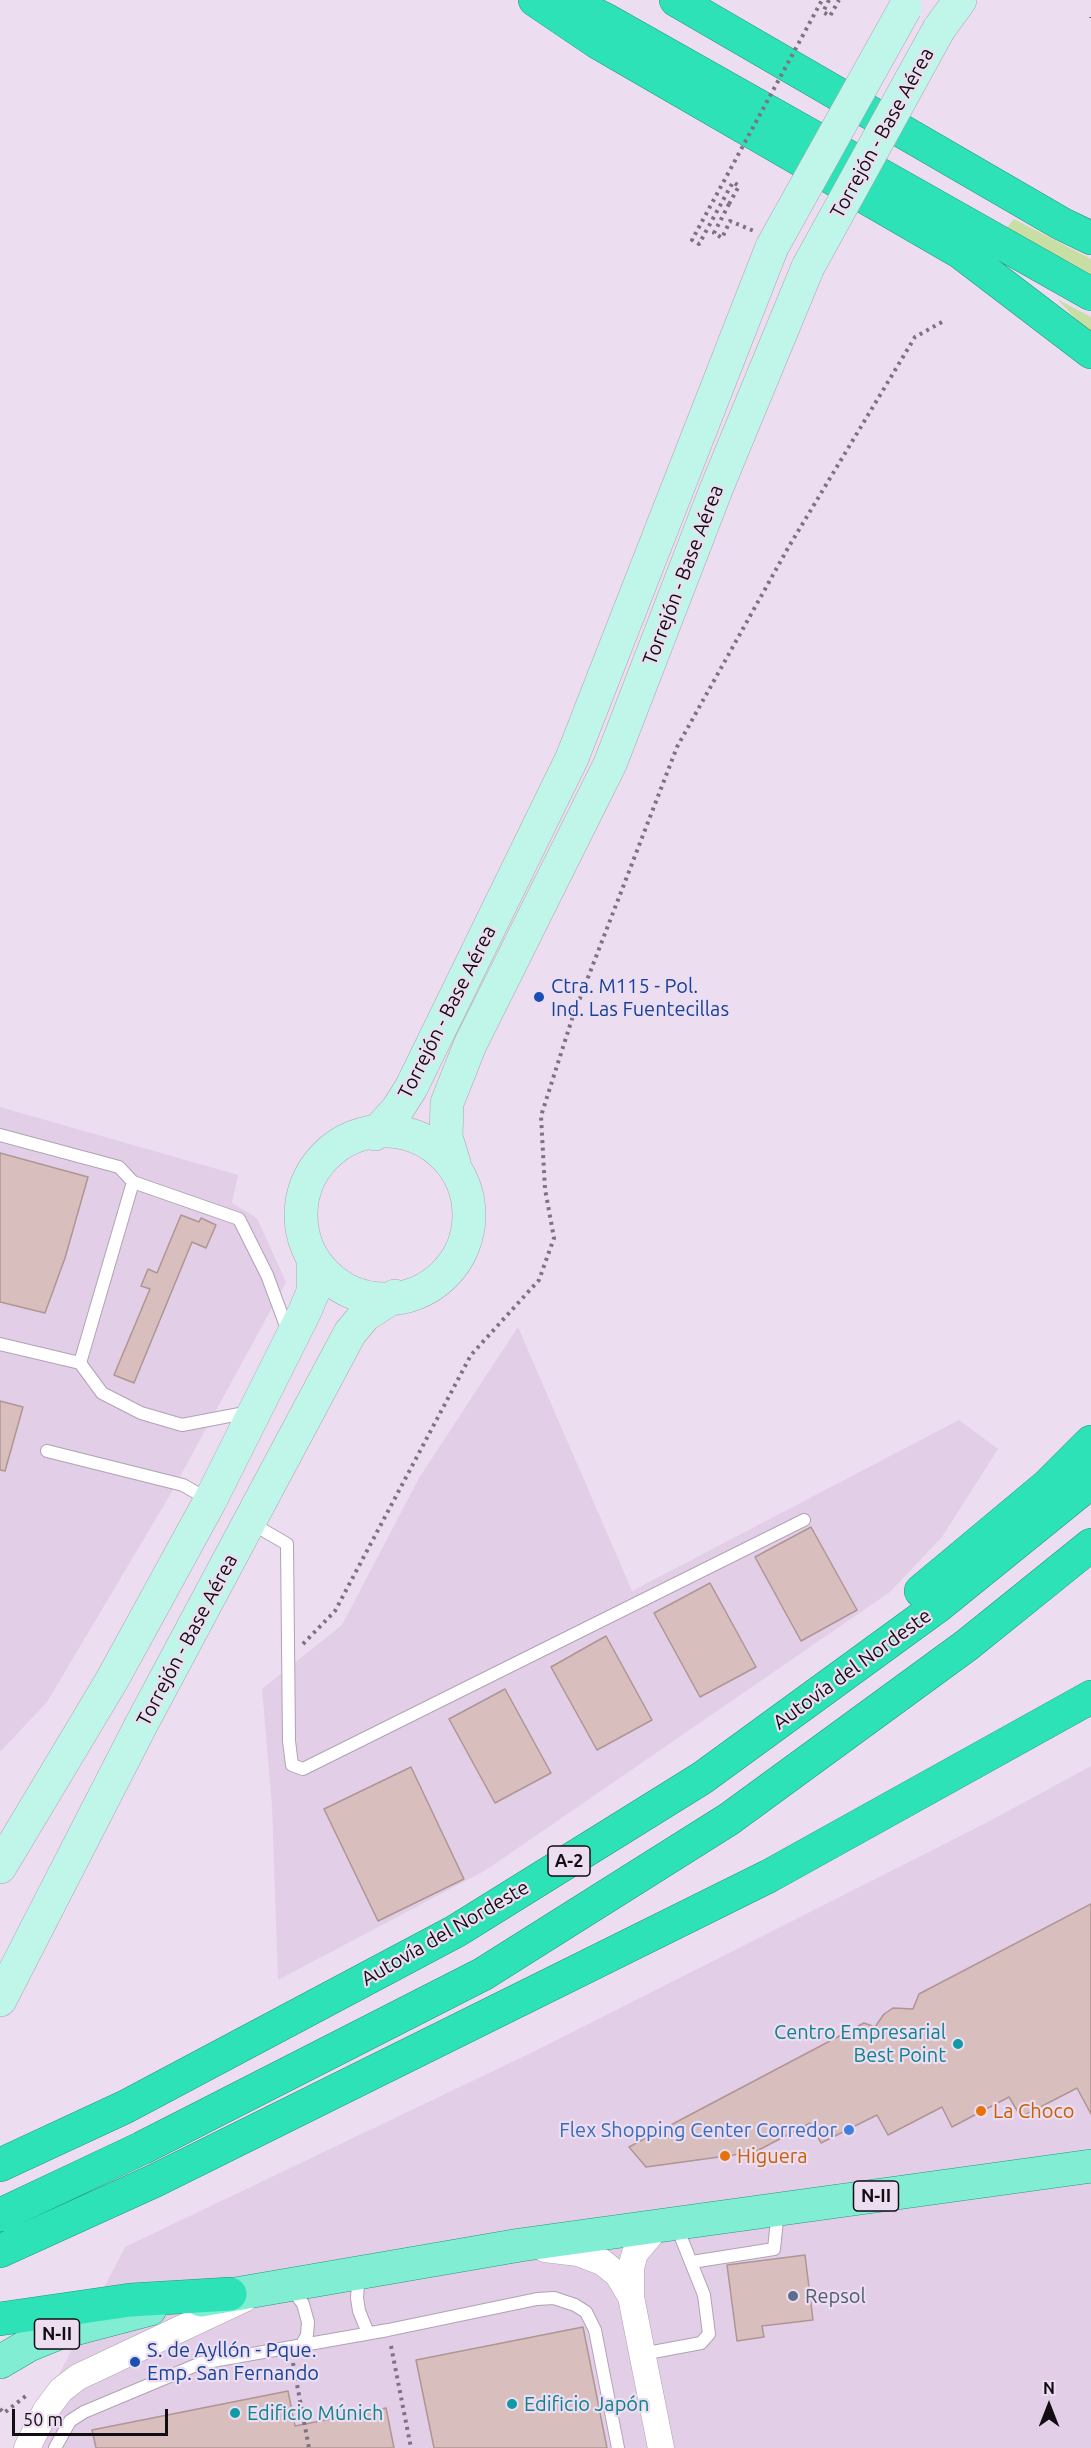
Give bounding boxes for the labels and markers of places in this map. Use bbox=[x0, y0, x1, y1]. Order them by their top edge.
place label: Ctra. M115 - Pol. Ind. Las Fuentecillas bbox=[551, 974, 729, 1021]
marker: Ctra. M115 - Pol. Ind. Las Fuentecillas bbox=[532, 990, 546, 1004]
place label: Centro Empresarial Best Point bbox=[774, 2020, 946, 2067]
marker: Centro Empresarial Best Point bbox=[951, 2037, 965, 2051]
place label: La Choco bbox=[993, 2099, 1074, 2123]
marker: La Choco bbox=[974, 2104, 988, 2118]
place label: Flex Shopping Center Corredor bbox=[559, 2118, 837, 2142]
marker: Flex Shopping Center Corredor bbox=[842, 2123, 856, 2137]
place label: Higuera bbox=[737, 2144, 808, 2168]
marker: Higuera bbox=[718, 2149, 732, 2163]
place label: Repsol bbox=[805, 2284, 866, 2308]
marker: Repsol bbox=[786, 2289, 800, 2303]
place label: S. de Ayllón - Pque. Emp. San Fernando bbox=[147, 2338, 319, 2385]
marker: S. de Ayllón - Pque. Emp. San Fernando bbox=[128, 2355, 142, 2369]
place label: Edificio Japón bbox=[524, 2392, 649, 2416]
marker: Edificio Japón bbox=[505, 2397, 519, 2411]
place label: Edificio Múnich bbox=[247, 2401, 383, 2425]
marker: Edificio Múnich bbox=[228, 2406, 242, 2420]

